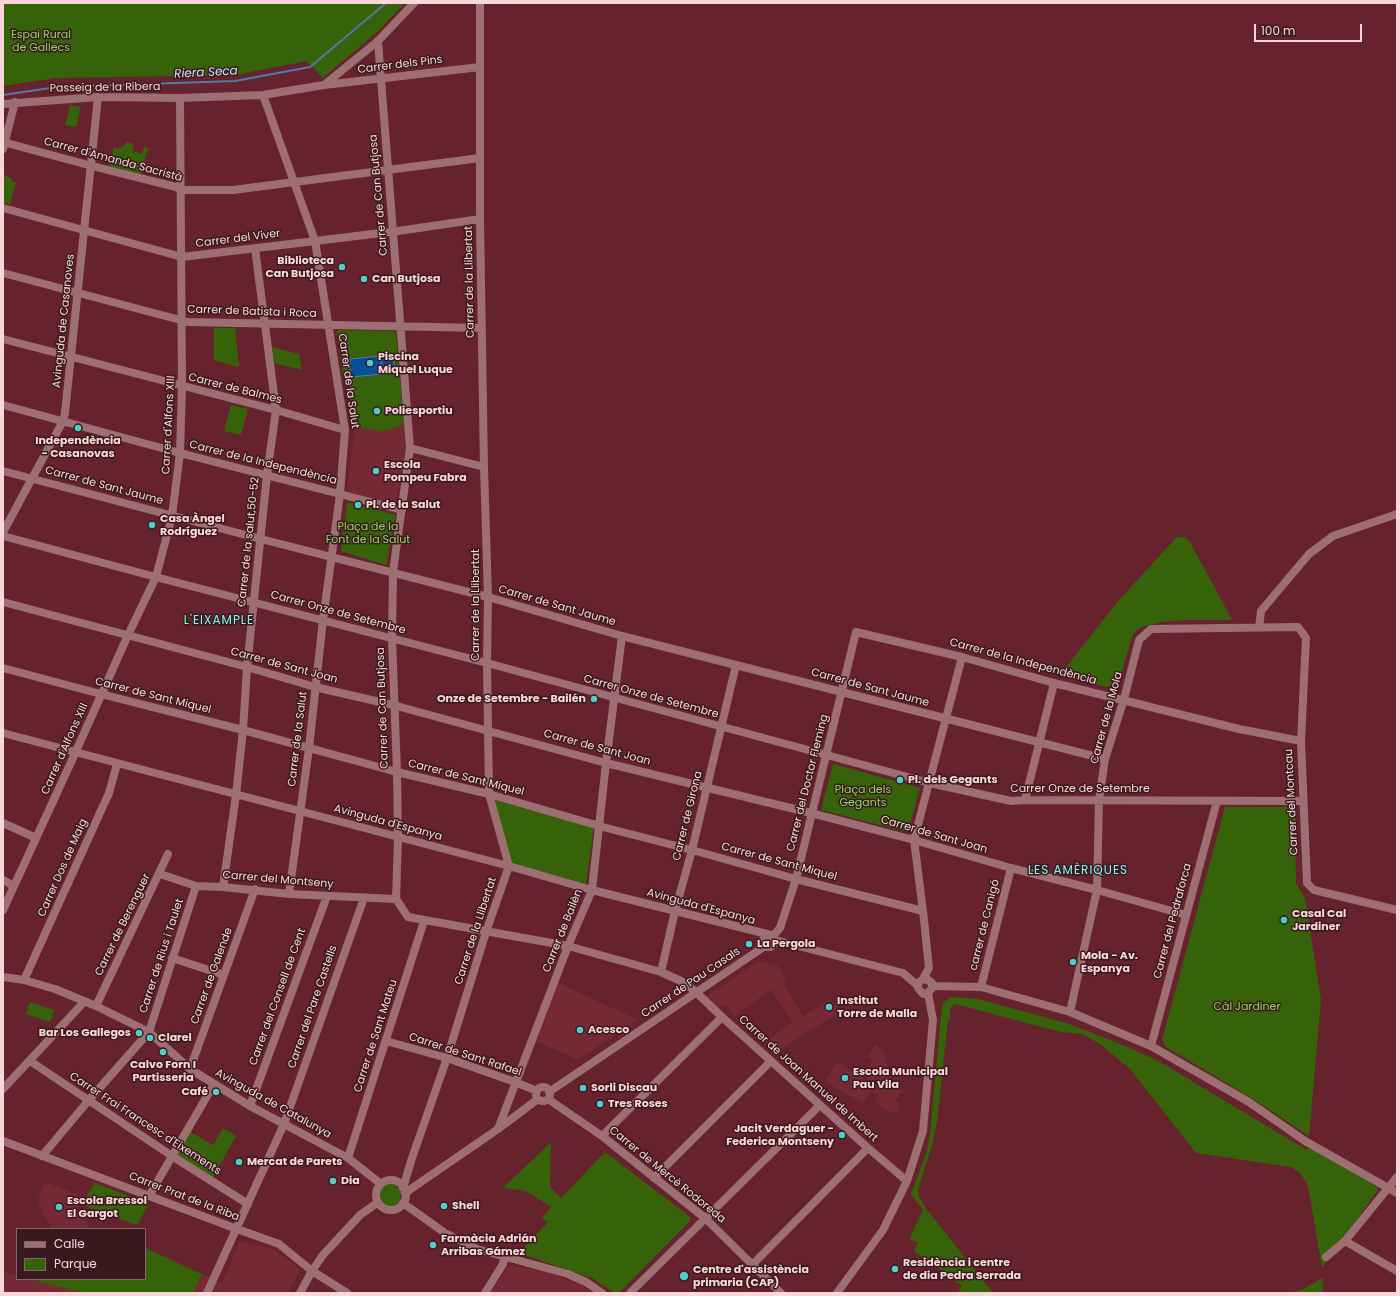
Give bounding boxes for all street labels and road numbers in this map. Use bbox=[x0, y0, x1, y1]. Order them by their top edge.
street label: Carrer dels Pins bbox=[357, 53, 443, 77]
street label: Passeig de la Ribera bbox=[50, 80, 160, 96]
street label: Carrer de Can Butjosa bbox=[367, 134, 391, 256]
street label: Carrer d'Amanda Sacristà bbox=[42, 135, 184, 185]
street label: Carrer de la Llibertat bbox=[462, 226, 478, 338]
street label: Carrer del Viver bbox=[195, 227, 281, 251]
street label: Avinguda de Casanoves bbox=[50, 253, 78, 389]
street label: Carrer de Batista i Roca bbox=[187, 303, 317, 321]
street label: Carrer de la Salut bbox=[335, 333, 361, 429]
street label: Carrer de Balmes bbox=[187, 371, 283, 407]
street label: Carrer d'Alfons XIII bbox=[160, 375, 178, 475]
street label: Carrer de la Independència bbox=[188, 438, 338, 488]
street label: Carrer de Sant Jaume bbox=[44, 464, 164, 508]
street label: Carrer de la salut,50-52 bbox=[236, 476, 262, 608]
street label: Carrer de la Llibertat bbox=[469, 549, 483, 661]
street label: Carrer de Sant Jaume bbox=[497, 583, 617, 629]
street label: Carrer Onze de Setembre bbox=[269, 589, 407, 637]
street label: Carrer de la Independència bbox=[948, 636, 1098, 688]
street label: Carrer de Sant Joan bbox=[229, 645, 339, 687]
street label: Carrer de Can Butjosa bbox=[374, 647, 392, 769]
street label: Carrer de Sant Jaume bbox=[810, 666, 930, 710]
street label: Carrer de la Mola bbox=[1088, 670, 1126, 766]
street label: Carrer Onze de Setembre bbox=[582, 673, 720, 721]
street label: Carrer de Sant Miquel bbox=[94, 675, 212, 717]
street label: Carrer de la Salut bbox=[286, 691, 310, 787]
street label: Carrer d'Alfons XIII bbox=[39, 701, 91, 797]
street label: Carrer del Doctor Fleming bbox=[785, 713, 831, 853]
street label: Carrer de Sant Joan bbox=[542, 727, 652, 769]
street label: Carrer del Montcau bbox=[1283, 748, 1301, 856]
street label: Carrer de Sant Miquel bbox=[407, 757, 525, 799]
street label: Carrer de Girona bbox=[670, 770, 706, 862]
street label: Carrer Onze de Setembre bbox=[1010, 782, 1150, 796]
street label: Avinguda d'Espanya bbox=[332, 802, 444, 844]
street label: Carrer de Sant Joan bbox=[879, 813, 989, 857]
street label: Carrer Dos de Maig bbox=[35, 817, 91, 919]
street label: Carrer de Sant Miquel bbox=[720, 840, 838, 884]
street label: Carrer del Pedraforca bbox=[1151, 862, 1195, 980]
street label: Carrer del Montseny bbox=[222, 869, 334, 891]
street label: Carrer de Berenguer bbox=[92, 872, 154, 978]
street label: Carrer de la Llibertat bbox=[452, 876, 500, 986]
street label: carrer de Canigó bbox=[967, 878, 1003, 972]
street label: Avinguda d'Espanya bbox=[645, 886, 757, 928]
street label: Carrer de Bailèn bbox=[540, 887, 586, 975]
street label: Carrer de Rius i Taulet bbox=[137, 897, 187, 1015]
street label: Carrer de Galende bbox=[188, 926, 236, 1026]
street label: Carrer del Consell de Cent bbox=[247, 927, 309, 1067]
street label: Carrer del Pare Castells bbox=[286, 944, 340, 1070]
street label: Carrer de Pau Casals bbox=[639, 945, 743, 1021]
street label: Carrer de Sant Mateu bbox=[352, 978, 400, 1094]
street label: Carrer de Joan Manuel de Imbert bbox=[736, 1013, 880, 1145]
street label: Carrer de Sant Rafael bbox=[407, 1031, 523, 1079]
street label: Avinguda de Catalunya bbox=[213, 1067, 333, 1141]
street label: Carrer Frai Francesc d'Eixements bbox=[67, 1070, 223, 1178]
street label: Carrer de Mercè Rodoreda bbox=[606, 1124, 728, 1226]
street label: Carrer Prat de la Riba bbox=[127, 1170, 241, 1224]

